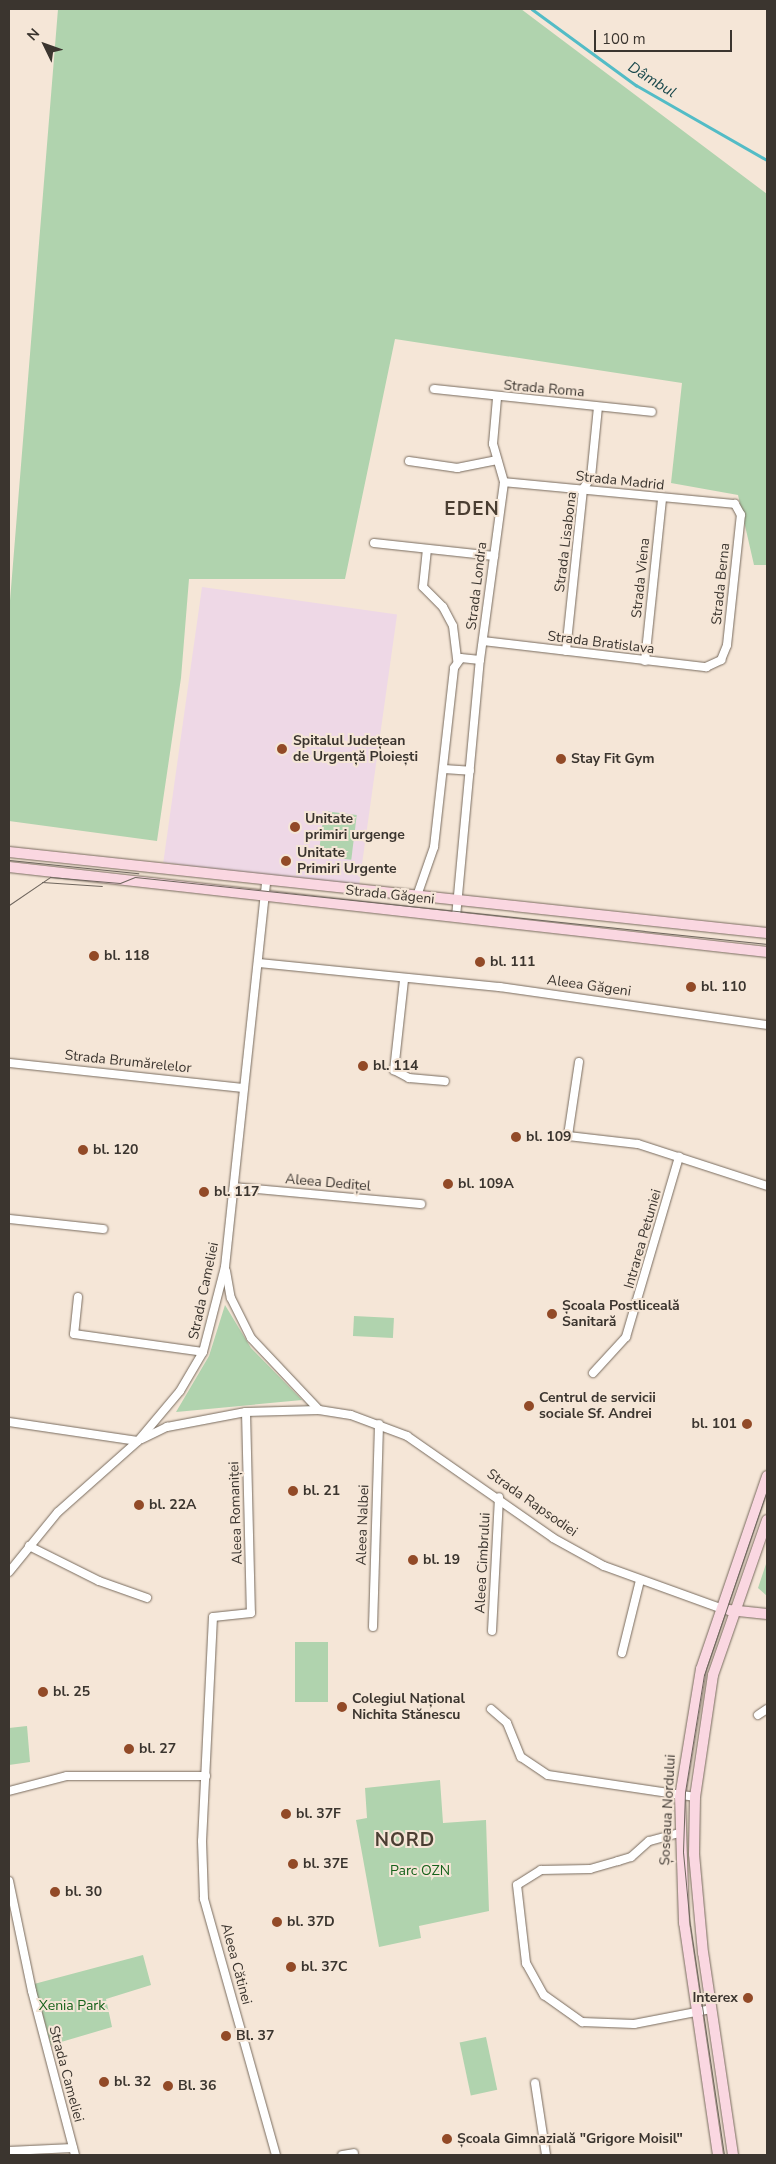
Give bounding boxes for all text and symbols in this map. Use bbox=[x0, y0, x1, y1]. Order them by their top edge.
north arrow bbox=[20, 20, 70, 70]
scale bar bbox=[596, 20, 734, 52]
text: N bbox=[23, 24, 44, 45]
text: 100 m bbox=[602, 29, 646, 49]
water label: Dâmbul bbox=[625, 58, 679, 102]
street label: Strada Roma bbox=[503, 377, 585, 401]
street label: Strada Madrid bbox=[575, 468, 665, 494]
street label: Strada Lisabona bbox=[551, 491, 581, 593]
district label: EDEN bbox=[444, 499, 500, 521]
street label: Strada Viena bbox=[628, 537, 654, 619]
street label: Strada Londra bbox=[463, 541, 491, 631]
street label: Strada Berna bbox=[708, 542, 734, 626]
street label: Strada Bratislava bbox=[547, 628, 655, 658]
place label: Spitalul Județean de Urgență Ploiești bbox=[293, 733, 418, 766]
marker: Spitalul Județean de Urgență Ploiești bbox=[275, 742, 289, 756]
place label: Stay Fit Gym bbox=[571, 751, 654, 767]
marker: Stay Fit Gym bbox=[555, 753, 567, 765]
place label: Unitate primiri urgenge bbox=[305, 811, 405, 844]
marker: Unitate primiri urgenge bbox=[289, 821, 301, 833]
place label: Unitate Primiri Urgente bbox=[297, 845, 397, 878]
marker: Unitate Primiri Urgente bbox=[279, 854, 293, 868]
street label: Strada Găgeni bbox=[345, 882, 435, 908]
place label: bl. 118 bbox=[104, 948, 149, 964]
marker: bl. 118 bbox=[88, 950, 100, 962]
place label: bl. 111 bbox=[490, 954, 535, 970]
marker: bl. 111 bbox=[474, 956, 486, 968]
street label: Aleea Găgeni bbox=[546, 972, 632, 1000]
place label: bl. 110 bbox=[701, 979, 746, 995]
marker: bl. 110 bbox=[685, 981, 697, 993]
street label: Strada Brumărelelor bbox=[64, 1047, 192, 1077]
place label: bl. 114 bbox=[373, 1058, 418, 1074]
marker: bl. 114 bbox=[357, 1060, 369, 1072]
place label: bl. 109 bbox=[526, 1129, 571, 1145]
marker: bl. 109 bbox=[510, 1131, 522, 1143]
place label: bl. 120 bbox=[93, 1142, 138, 1158]
marker: bl. 120 bbox=[77, 1144, 89, 1156]
street label: Aleea Dedițel bbox=[285, 1171, 371, 1195]
place label: bl. 109A bbox=[458, 1176, 514, 1192]
marker: bl. 109A bbox=[442, 1178, 454, 1190]
place label: bl. 117 bbox=[214, 1184, 259, 1200]
marker: bl. 117 bbox=[198, 1186, 210, 1198]
street label: Intrarea Petuniei bbox=[621, 1187, 665, 1291]
street label: Strada Cameliei bbox=[185, 1241, 223, 1341]
place label: Școala Postliceală Sanitară bbox=[562, 1298, 680, 1330]
marker: Școala Postliceală Sanitară bbox=[546, 1308, 558, 1320]
place label: Centrul de servicii sociale Sf. Andrei bbox=[539, 1390, 656, 1422]
marker: Centrul de servicii sociale Sf. Andrei bbox=[523, 1400, 535, 1412]
place label: bl. 101 bbox=[692, 1416, 737, 1432]
marker: bl. 101 bbox=[741, 1418, 753, 1430]
street label: Aleea Romaniței bbox=[226, 1461, 246, 1565]
street label: Strada Rapsodiei bbox=[484, 1466, 580, 1540]
place label: bl. 21 bbox=[303, 1483, 340, 1499]
street label: Aleea Nalbei bbox=[353, 1484, 373, 1566]
marker: bl. 21 bbox=[287, 1485, 299, 1497]
place label: bl. 22A bbox=[149, 1497, 196, 1513]
marker: bl. 22A bbox=[133, 1499, 145, 1511]
street label: Aleea Cimbrului bbox=[472, 1512, 494, 1614]
place label: bl. 19 bbox=[423, 1552, 460, 1568]
marker: bl. 19 bbox=[407, 1554, 419, 1566]
place label: bl. 25 bbox=[53, 1684, 90, 1700]
marker: bl. 25 bbox=[37, 1686, 49, 1698]
place label: Colegiul Național Nichita Stănescu bbox=[352, 1691, 465, 1724]
marker: Colegiul Național Nichita Stănescu bbox=[336, 1701, 348, 1713]
place label: bl. 27 bbox=[139, 1741, 176, 1757]
marker: bl. 27 bbox=[123, 1743, 135, 1755]
street label: Șoseaua Nordului bbox=[657, 1754, 679, 1866]
place label: bl. 37F bbox=[296, 1806, 341, 1822]
marker: bl. 37F bbox=[280, 1808, 292, 1820]
district label: NORD bbox=[374, 1830, 436, 1852]
place label: bl. 37E bbox=[303, 1856, 348, 1872]
marker: bl. 37E bbox=[287, 1858, 299, 1870]
park label: Parc OZN bbox=[390, 1863, 450, 1879]
place label: bl. 30 bbox=[65, 1884, 102, 1900]
marker: bl. 30 bbox=[49, 1886, 61, 1898]
place label: bl. 37D bbox=[287, 1914, 335, 1930]
marker: bl. 37D bbox=[271, 1916, 283, 1928]
street label: Aleea Cătinei bbox=[217, 1921, 255, 2007]
place label: bl. 37C bbox=[301, 1959, 348, 1975]
marker: bl. 37C bbox=[285, 1961, 297, 1973]
place label: Interex bbox=[692, 1990, 738, 2006]
marker: Interex bbox=[742, 1992, 754, 2004]
park label: Xenia Park bbox=[39, 1998, 105, 2014]
street label: Strada Cameliei bbox=[45, 2024, 87, 2124]
place label: Bl. 37 bbox=[236, 2028, 274, 2044]
marker: Bl. 37 bbox=[220, 2030, 232, 2042]
place label: bl. 32 bbox=[114, 2074, 151, 2090]
marker: bl. 32 bbox=[98, 2076, 110, 2088]
place label: Bl. 36 bbox=[178, 2078, 216, 2094]
marker: Bl. 36 bbox=[162, 2080, 174, 2092]
place label: Școala Gimnazială "Grigore Moisil" bbox=[457, 2131, 683, 2147]
marker: Școala Gimnazială "Grigore Moisil" bbox=[441, 2133, 453, 2145]

